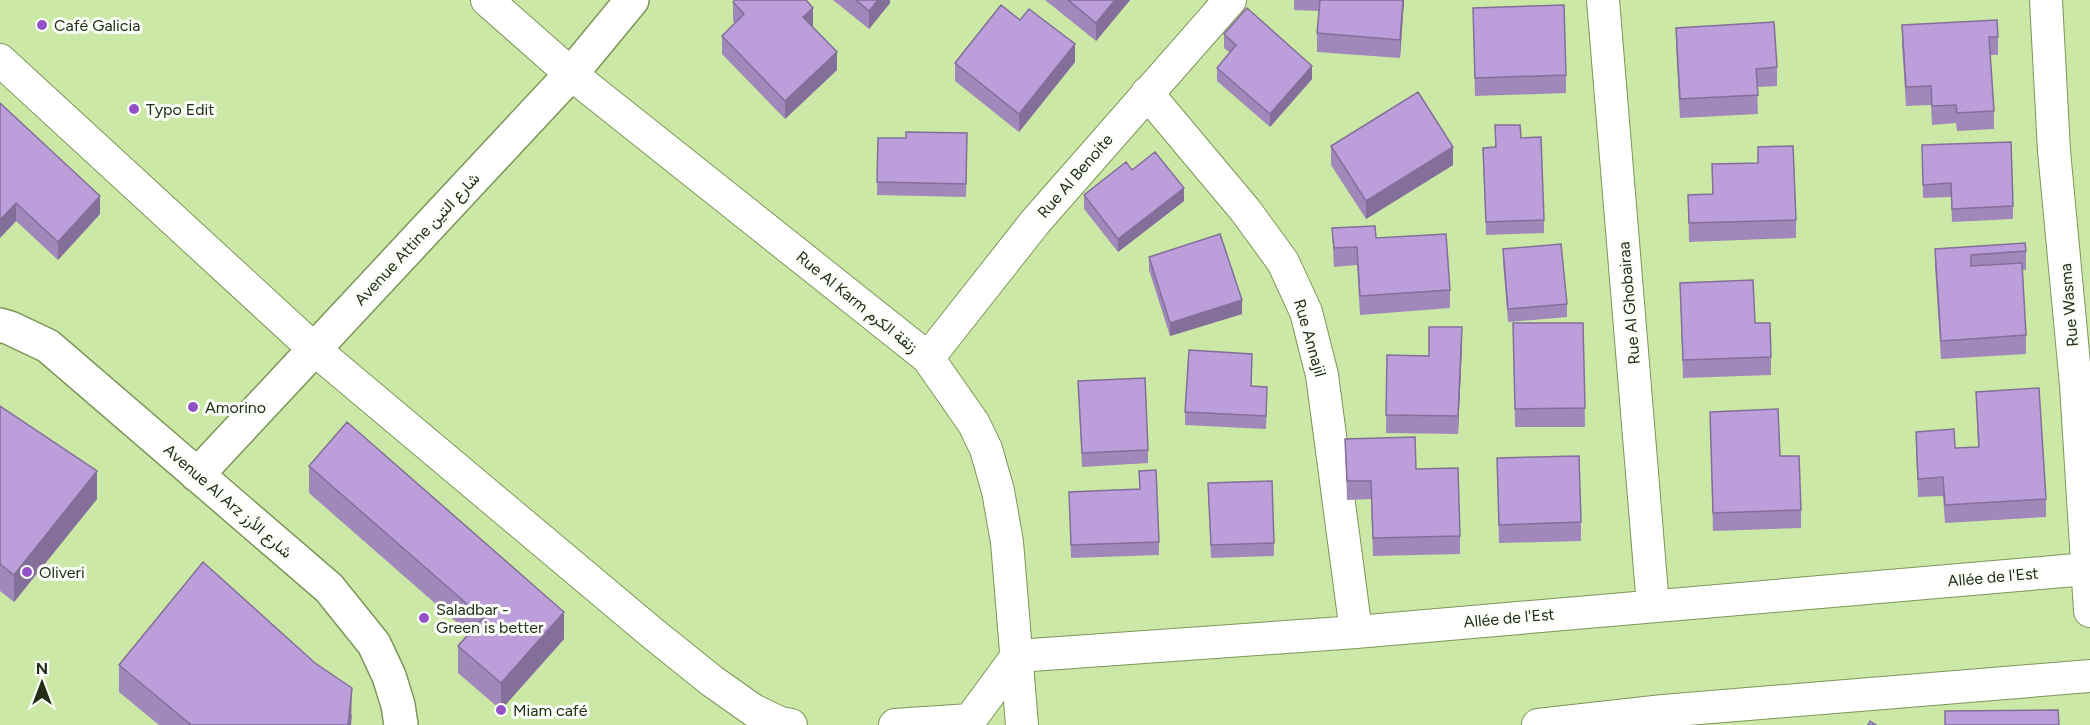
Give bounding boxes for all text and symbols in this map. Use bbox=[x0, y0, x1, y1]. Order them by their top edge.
place label: Café Galicia bbox=[54, 16, 140, 35]
marker: Café Galicia bbox=[35, 18, 49, 32]
place label: Typo Edit bbox=[146, 100, 214, 119]
marker: Typo Edit bbox=[127, 102, 141, 116]
street label: Rue Al Benoite bbox=[1033, 130, 1117, 222]
street label: Avenue Attine شارع التين bbox=[351, 169, 485, 311]
street label: Rue Al Ghobairaa bbox=[1614, 241, 1644, 365]
street label: Rue Al Karm زنقة الكرم bbox=[792, 247, 922, 358]
street label: Rue Wasma bbox=[2056, 262, 2082, 348]
street label: Rue Annajil bbox=[1290, 297, 1330, 379]
place label: Amorino bbox=[205, 398, 266, 417]
marker: Amorino bbox=[186, 400, 200, 414]
street label: Avenue Al Arz شارع الأرز bbox=[159, 440, 296, 564]
place label: Oliveri bbox=[39, 563, 85, 582]
street label: Allée de l'Est bbox=[1947, 564, 2039, 590]
marker: Oliveri bbox=[20, 565, 34, 579]
place label: Saladbar - Green is better bbox=[436, 600, 544, 637]
street label: Allée de l'Est bbox=[1463, 605, 1555, 631]
marker: Saladbar - Green is better bbox=[417, 611, 431, 625]
north arrow bbox=[12, 653, 72, 713]
text: N bbox=[36, 659, 48, 678]
place label: Miam café bbox=[513, 701, 588, 720]
marker: Miam café bbox=[494, 703, 508, 717]

